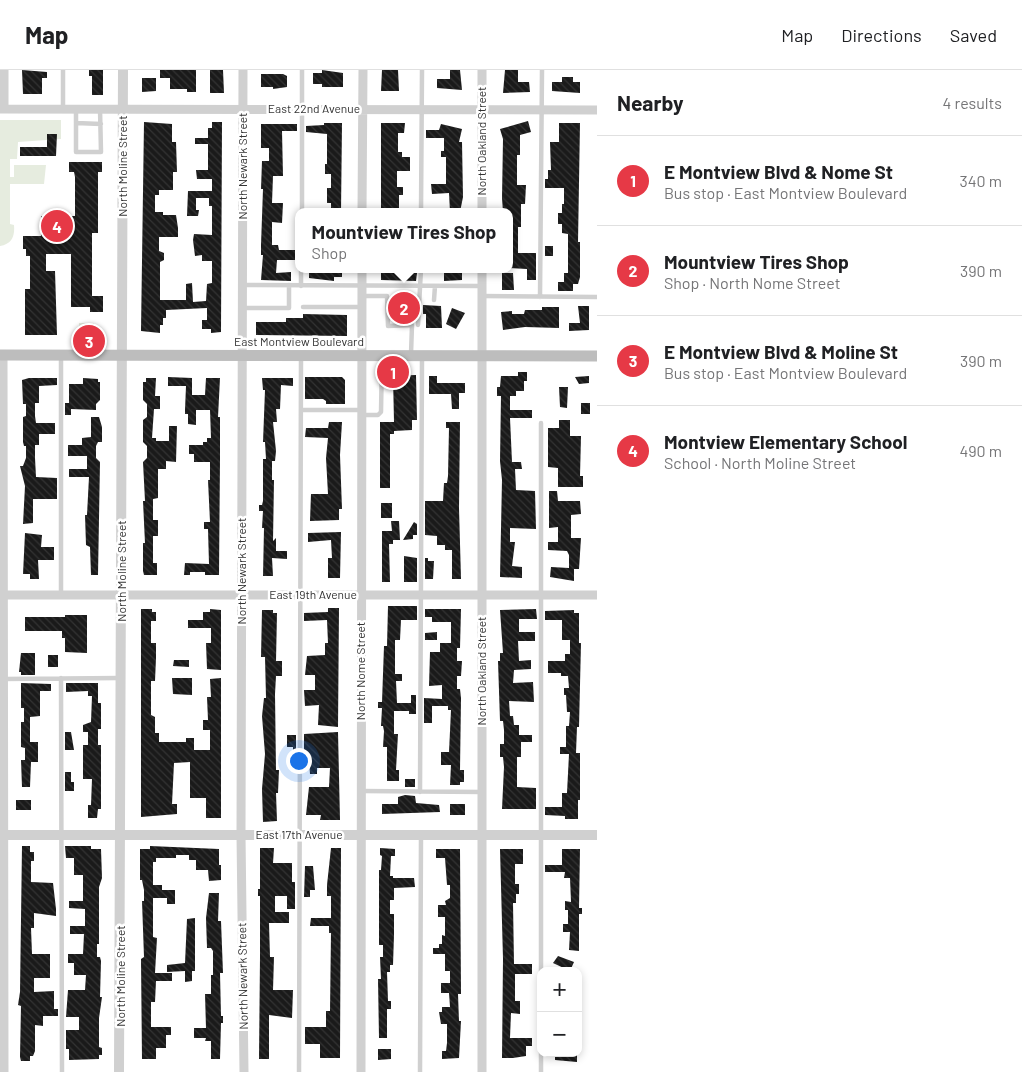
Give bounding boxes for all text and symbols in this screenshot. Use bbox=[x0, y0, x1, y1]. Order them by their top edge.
text: Map bbox=[25, 20, 68, 49]
text: Map bbox=[781, 24, 813, 46]
text: Directions bbox=[841, 24, 922, 46]
text: Saved bbox=[950, 24, 997, 46]
street label: North Oakland Street bbox=[474, 87, 488, 195]
text: Nearby bbox=[617, 90, 683, 115]
text: 4 results bbox=[942, 93, 1002, 112]
street label: East 22nd Avenue bbox=[268, 101, 360, 115]
street label: North Newark Street bbox=[235, 113, 249, 219]
street label: North Moline Street bbox=[115, 115, 129, 217]
text: E Montview Blvd & Nome St bbox=[664, 160, 893, 183]
text: 1 bbox=[630, 171, 636, 190]
text: 340 m bbox=[959, 171, 1002, 190]
text: Bus stop · East Montview Boulevard bbox=[664, 183, 907, 202]
pin: 4 bbox=[41, 207, 73, 245]
popup bbox=[295, 208, 513, 273]
text: Mountview Tires Shop bbox=[312, 220, 496, 243]
text: Shop bbox=[312, 243, 347, 262]
text: Mountview Tires Shop bbox=[664, 250, 849, 273]
text: 2 bbox=[629, 261, 637, 280]
text: 390 m bbox=[960, 261, 1002, 280]
text: Shop · North Nome Street bbox=[664, 273, 840, 292]
pin: 2 bbox=[388, 289, 420, 327]
pin: 3 bbox=[73, 322, 105, 360]
street label: East Montview Boulevard bbox=[234, 334, 364, 348]
text: E Montview Blvd & Moline St bbox=[664, 340, 898, 363]
text: 3 bbox=[629, 351, 637, 370]
text: 390 m bbox=[960, 351, 1002, 370]
pin: 1 bbox=[377, 353, 409, 391]
text: Bus stop · East Montview Boulevard bbox=[664, 363, 907, 382]
text: Montview Elementary School bbox=[664, 430, 907, 453]
text: 4 bbox=[628, 441, 638, 460]
text: 490 m bbox=[959, 441, 1002, 460]
text: School · North Moline Street bbox=[664, 453, 856, 472]
street label: North Newark Street bbox=[234, 518, 248, 624]
street label: North Moline Street bbox=[114, 520, 128, 622]
street label: East 19th Avenue bbox=[269, 587, 357, 601]
street label: North Oakland Street bbox=[474, 617, 488, 725]
street label: North Nome Street bbox=[353, 622, 367, 720]
your location bbox=[286, 748, 312, 774]
street label: East 17th Avenue bbox=[255, 827, 343, 841]
street label: North Newark Street bbox=[234, 922, 250, 1030]
street label: North Moline Street bbox=[113, 925, 127, 1027]
map controls bbox=[537, 967, 582, 1057]
button: + bbox=[537, 967, 582, 1012]
button: − bbox=[537, 1012, 582, 1057]

